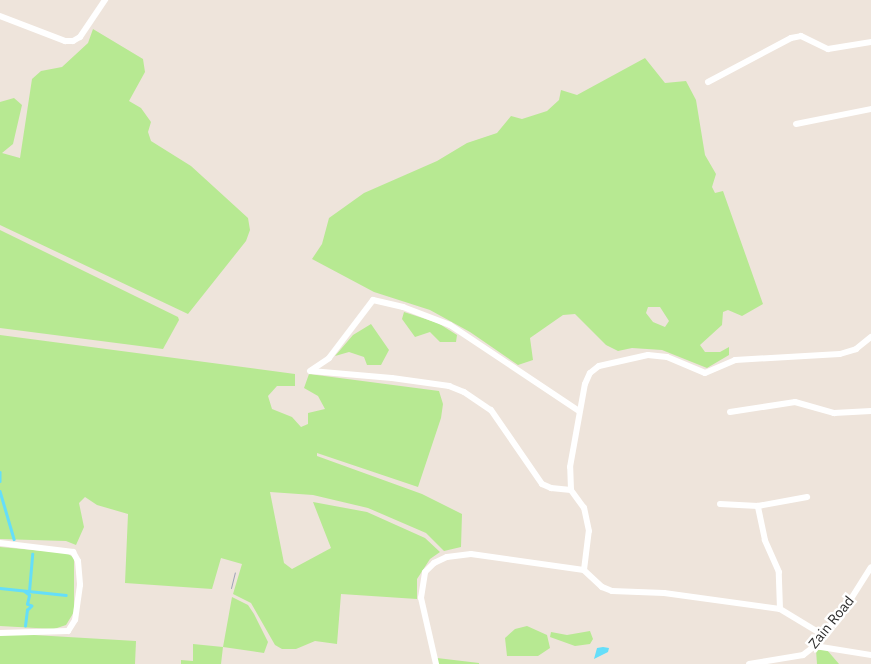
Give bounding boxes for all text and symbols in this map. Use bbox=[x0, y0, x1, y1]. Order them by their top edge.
street label: Zain Road bbox=[805, 592, 857, 652]

